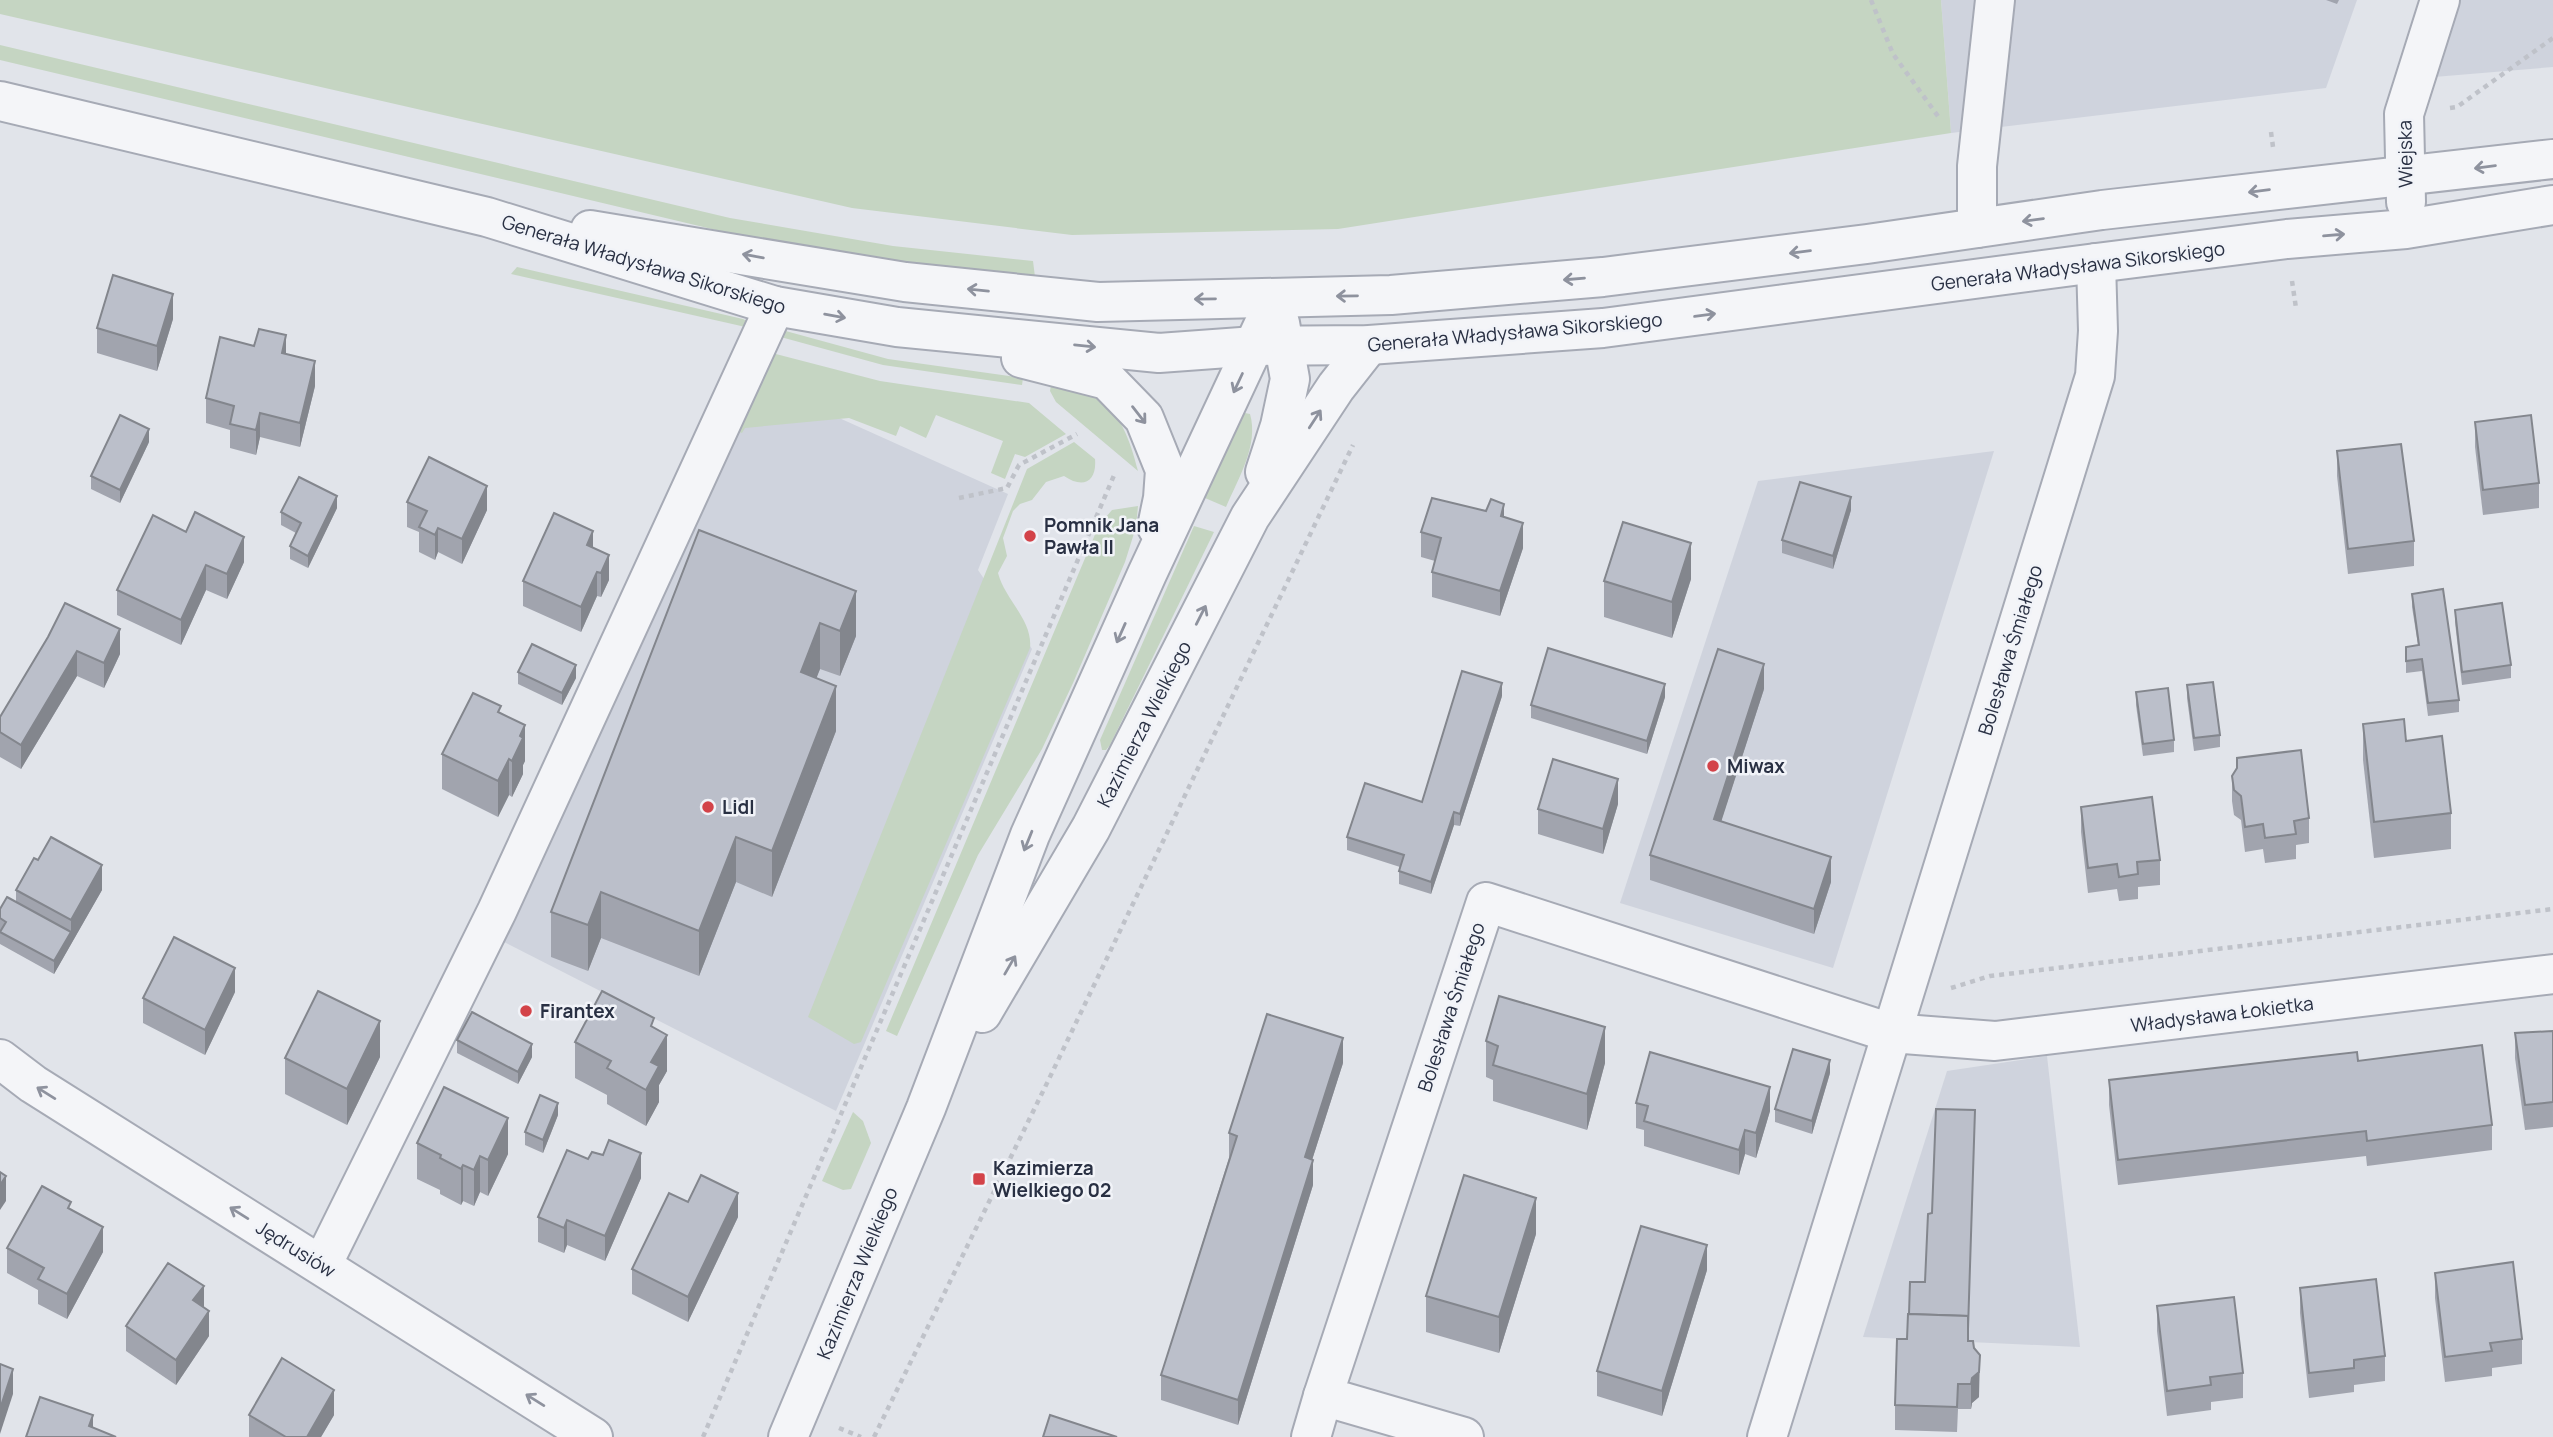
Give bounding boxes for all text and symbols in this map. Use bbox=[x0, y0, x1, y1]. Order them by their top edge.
street label: Wiejska bbox=[2391, 120, 2419, 188]
one-way arrow bbox=[2474, 160, 2497, 173]
one-way arrow bbox=[2248, 184, 2271, 197]
street label: Generała Władysława Sikorskiego bbox=[499, 208, 789, 320]
one-way arrow bbox=[2023, 214, 2045, 227]
one-way arrow bbox=[2322, 228, 2345, 241]
street label: Generała Władysława Sikorskiego bbox=[1930, 235, 2226, 297]
one-way arrow bbox=[1789, 246, 1812, 259]
one-way arrow bbox=[743, 249, 765, 262]
one-way arrow bbox=[1563, 273, 1586, 286]
one-way arrow bbox=[968, 283, 990, 296]
one-way arrow bbox=[1336, 290, 1359, 303]
one-way arrow bbox=[1194, 293, 1217, 306]
street label: Generała Władysława Sikorskiego bbox=[1367, 306, 1663, 358]
one-way arrow bbox=[1693, 308, 1716, 321]
one-way arrow bbox=[823, 310, 846, 323]
one-way arrow bbox=[1073, 339, 1096, 352]
one-way arrow bbox=[1231, 372, 1244, 394]
one-way arrow bbox=[1131, 406, 1146, 425]
one-way arrow bbox=[1308, 409, 1322, 429]
place label: Pomnik Jana Pawła II bbox=[1044, 512, 1159, 560]
marker: Pomnik Jana Pawła II bbox=[1022, 528, 1038, 544]
street label: Bolesława Śmiałego bbox=[1972, 562, 2048, 738]
one-way arrow bbox=[1194, 605, 1208, 626]
one-way arrow bbox=[1114, 622, 1127, 643]
street label: Kazimierza Wielkiego bbox=[1091, 636, 1197, 812]
place label: Miwax bbox=[1727, 753, 1785, 779]
marker: Miwax bbox=[1705, 758, 1721, 774]
place label: Lidl bbox=[722, 794, 755, 820]
marker: Lidl bbox=[700, 799, 716, 815]
one-way arrow bbox=[1021, 829, 1034, 851]
street label: Bolesława Śmiałego bbox=[1411, 919, 1491, 1095]
one-way arrow bbox=[1003, 956, 1017, 976]
street label: Władysława Łokietka bbox=[2129, 990, 2315, 1038]
place label: Firantex bbox=[540, 998, 615, 1024]
marker: Firantex bbox=[518, 1003, 534, 1019]
one-way arrow bbox=[37, 1085, 57, 1099]
place label: Kazimierza Wielkiego 02 bbox=[993, 1155, 1111, 1203]
marker: Kazimierza Wielkiego 02 bbox=[971, 1171, 987, 1187]
street label: Kazimierza Wielkiego bbox=[811, 1183, 903, 1363]
one-way arrow bbox=[230, 1206, 250, 1220]
street label: Jędrusiów bbox=[251, 1214, 341, 1284]
one-way arrow bbox=[526, 1393, 545, 1408]

